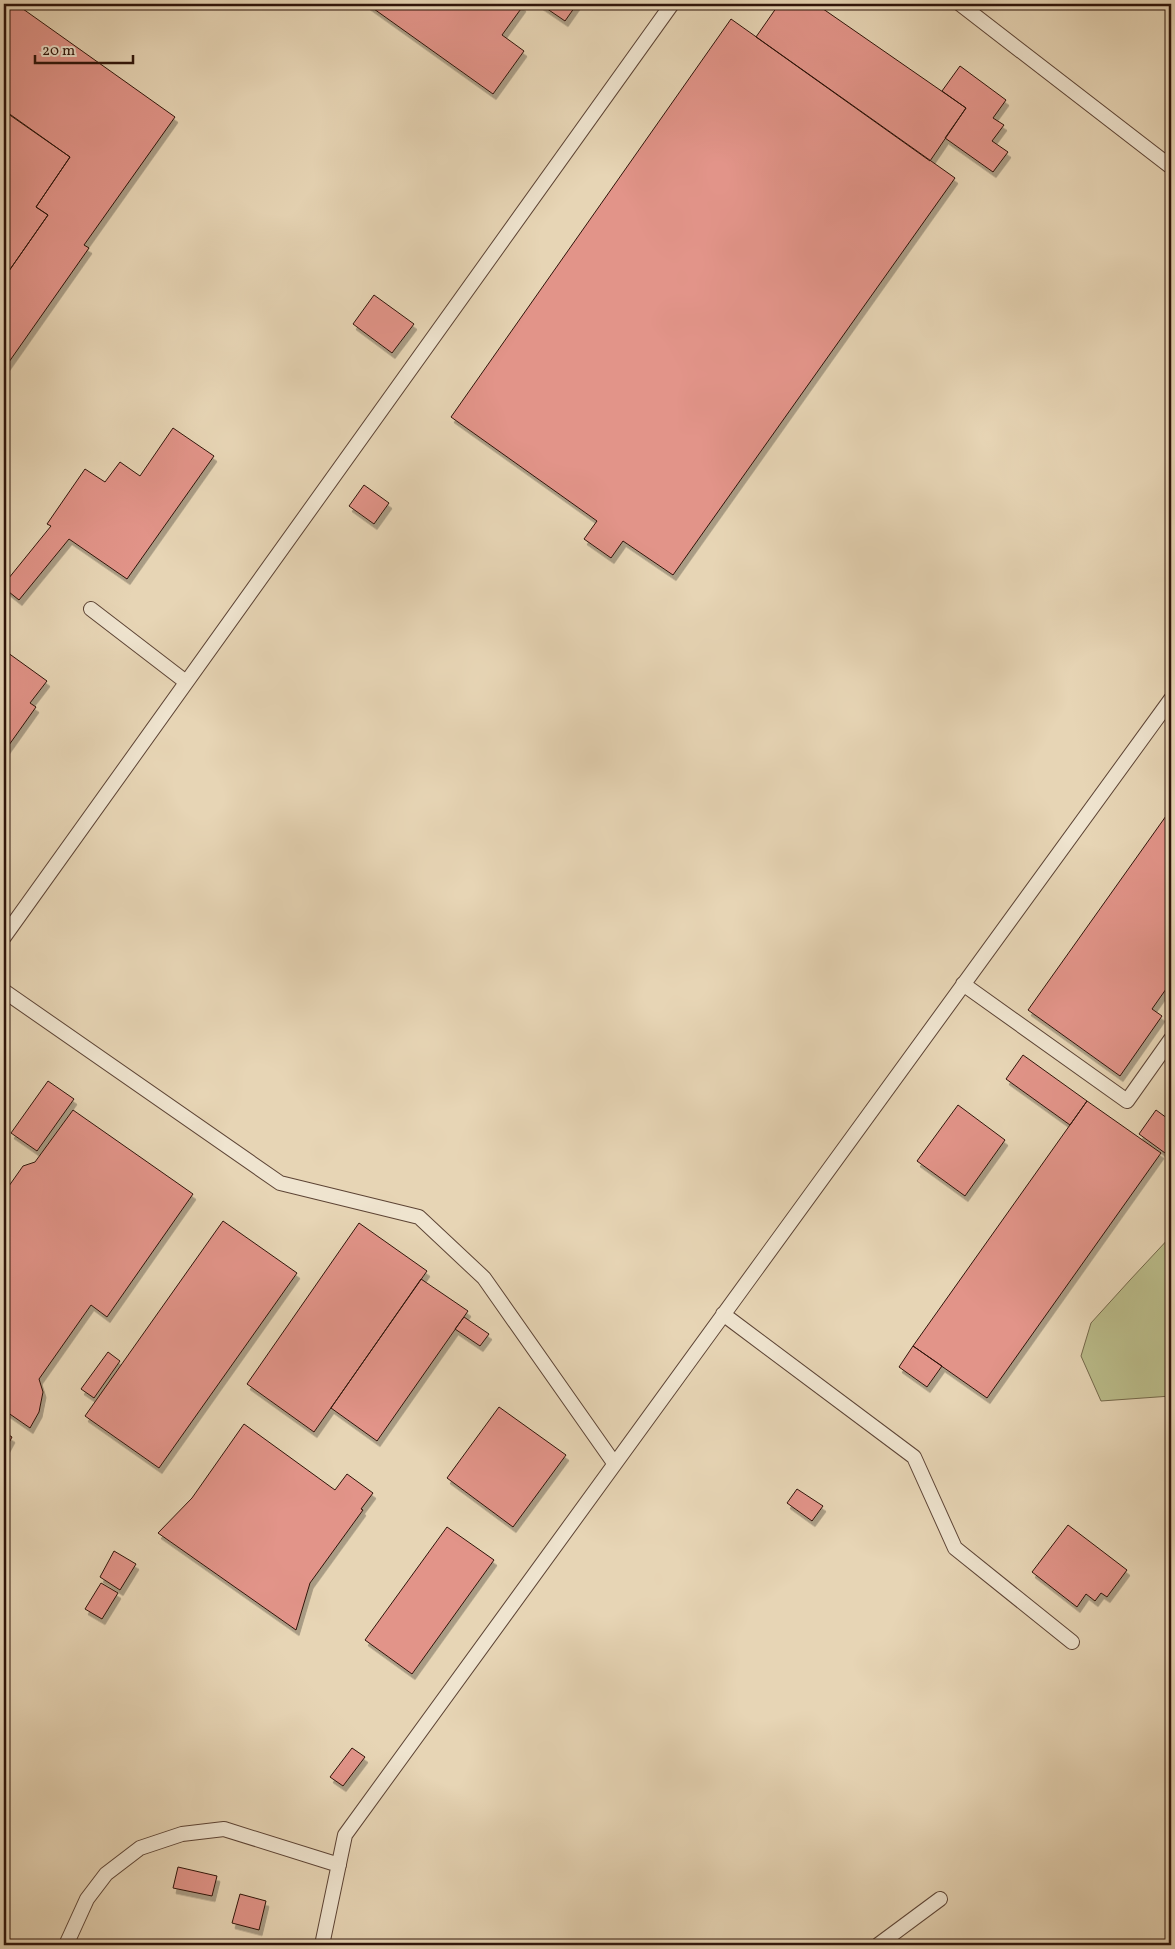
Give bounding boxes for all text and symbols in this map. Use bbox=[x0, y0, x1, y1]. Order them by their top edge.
scale bar bbox=[35, 32, 132, 64]
text: 20 m bbox=[42, 41, 75, 62]

